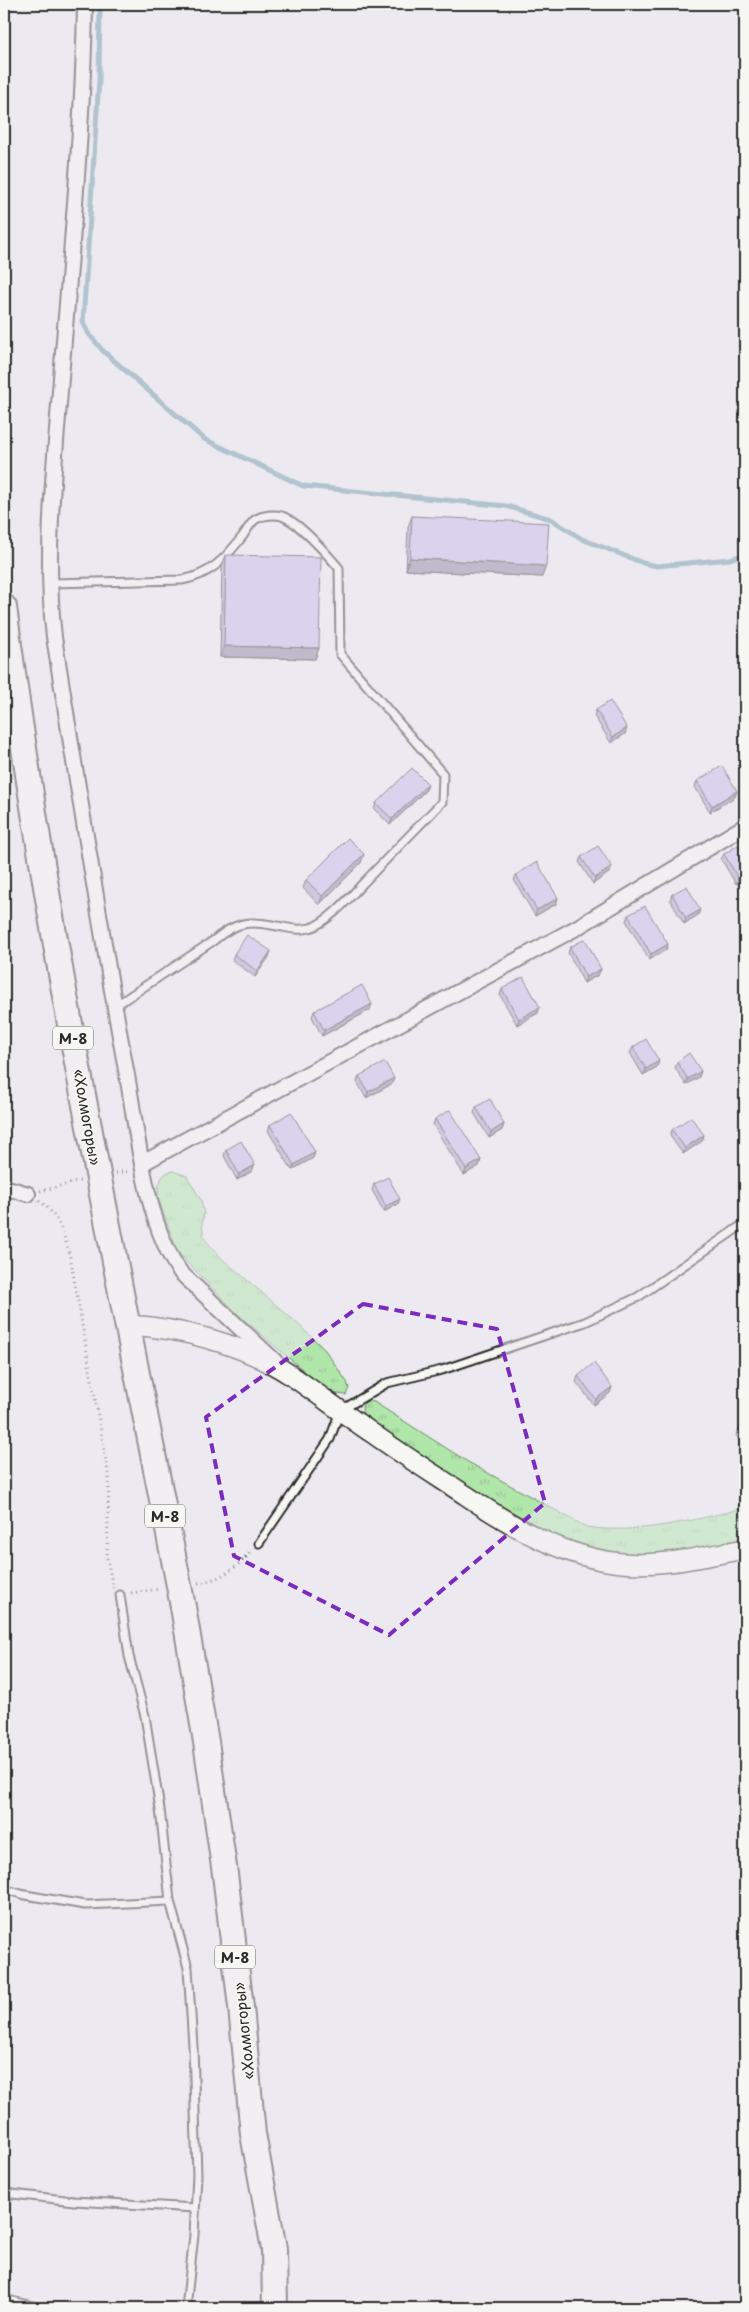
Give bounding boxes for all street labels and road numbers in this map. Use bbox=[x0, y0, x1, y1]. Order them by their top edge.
road number: М-8 bbox=[53, 1026, 93, 1050]
street label: «Холмогоры» bbox=[68, 1067, 108, 1168]
road number: М-8 bbox=[145, 1504, 185, 1528]
road number: М-8 bbox=[215, 1945, 255, 1968]
street label: «Холмогоры» bbox=[226, 1981, 260, 2081]

